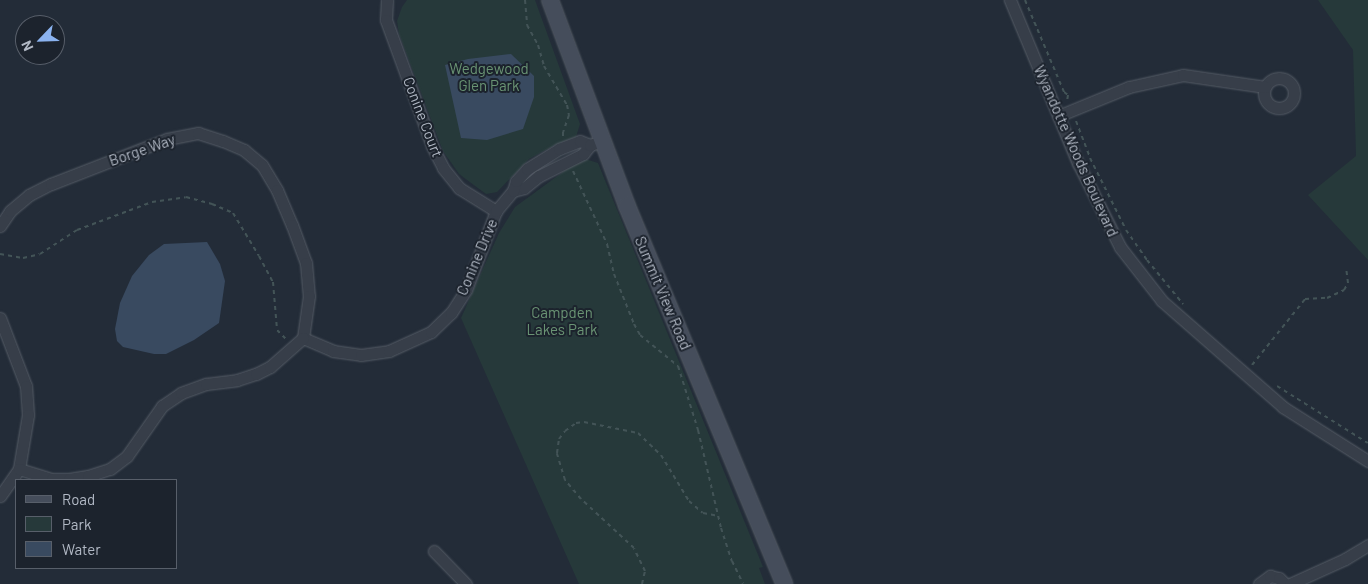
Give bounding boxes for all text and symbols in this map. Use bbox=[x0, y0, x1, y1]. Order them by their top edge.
north arrow bbox=[15, 15, 65, 65]
text: N bbox=[17, 38, 36, 54]
park label: Wedgewood Glen Park bbox=[449, 59, 529, 94]
street label: Wyandotte Woods Boulevard bbox=[1030, 63, 1122, 239]
street label: Conine Court bbox=[399, 74, 447, 160]
street label: Borge Way bbox=[107, 130, 177, 170]
street label: Conine Drive bbox=[453, 216, 501, 298]
street label: Summit View Road bbox=[631, 234, 695, 352]
park label: Campden Lakes Park bbox=[527, 303, 597, 338]
legend bbox=[15, 479, 178, 569]
text: Road bbox=[62, 490, 95, 508]
text: Park bbox=[62, 515, 91, 533]
text: Water bbox=[62, 540, 101, 558]

